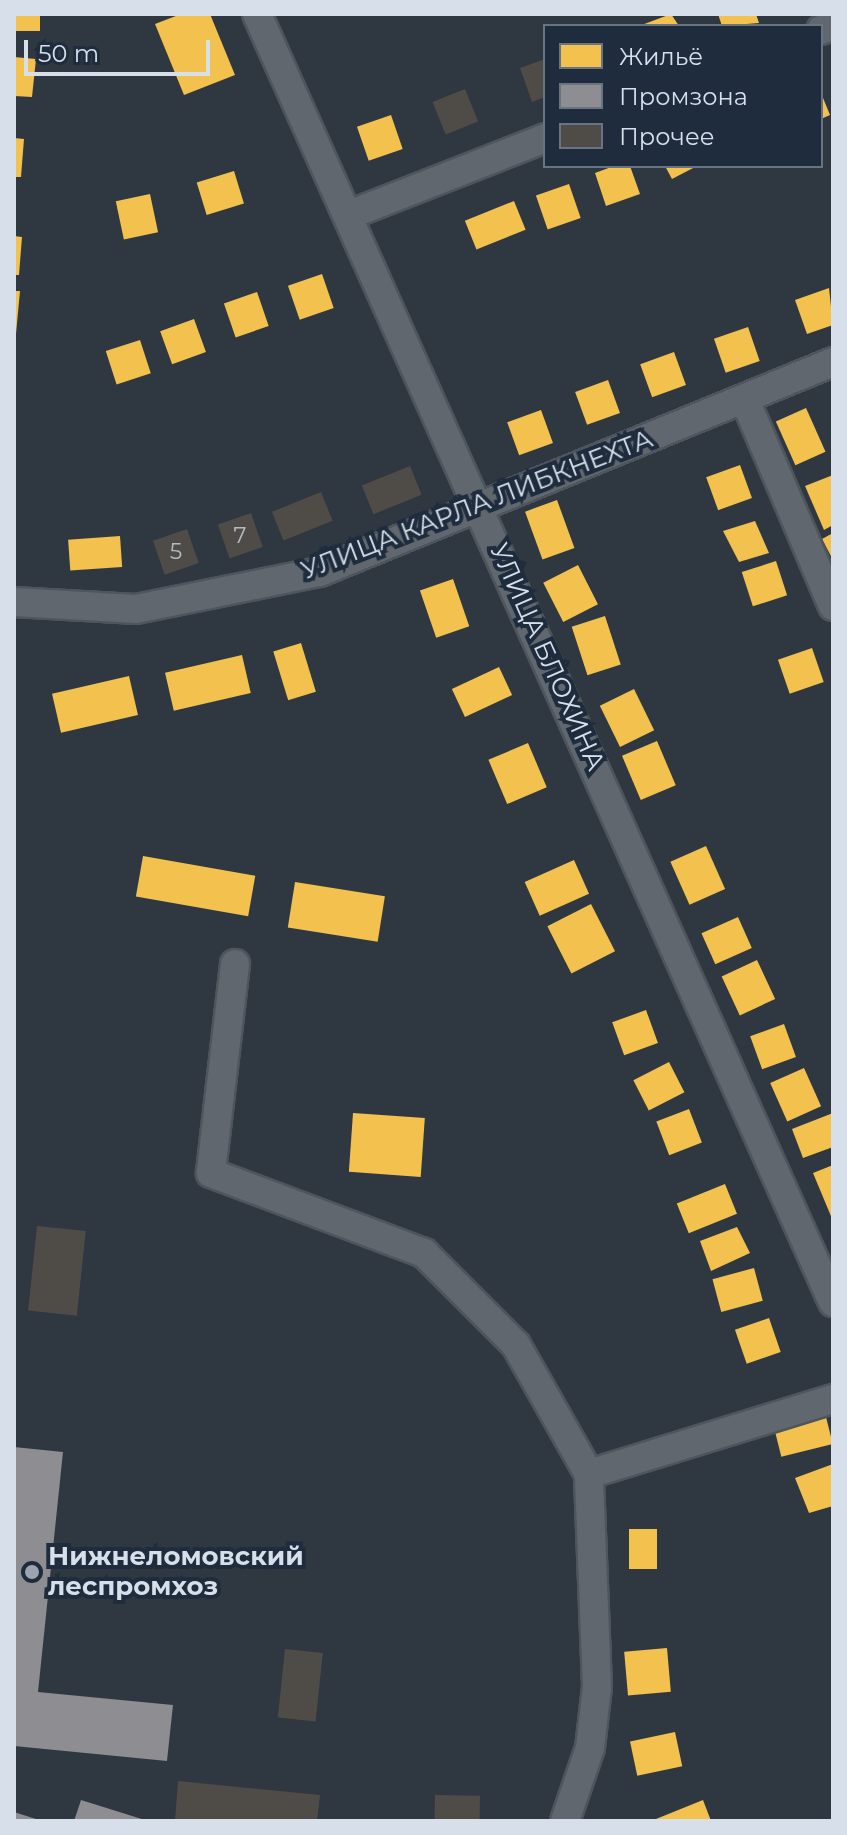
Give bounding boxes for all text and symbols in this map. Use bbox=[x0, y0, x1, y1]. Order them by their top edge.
scale bar bbox=[28, 24, 214, 74]
legend bbox=[543, 24, 823, 168]
text: 50 m bbox=[38, 39, 99, 68]
text: Жильё bbox=[619, 42, 703, 71]
text: Промзона bbox=[619, 82, 748, 111]
text: Прочее bbox=[619, 122, 715, 151]
street label: УЛИЦА КАРЛА ЛИБКНЕХТА bbox=[297, 423, 657, 587]
house number: 7 bbox=[234, 523, 246, 549]
house number: 5 bbox=[170, 539, 182, 565]
street label: УЛИЦА БЛОХИНА bbox=[483, 539, 611, 775]
place label: Нижнеломовский леспромхоз bbox=[48, 1541, 304, 1602]
marker: Нижнеломовский леспромхоз bbox=[23, 1563, 41, 1581]

